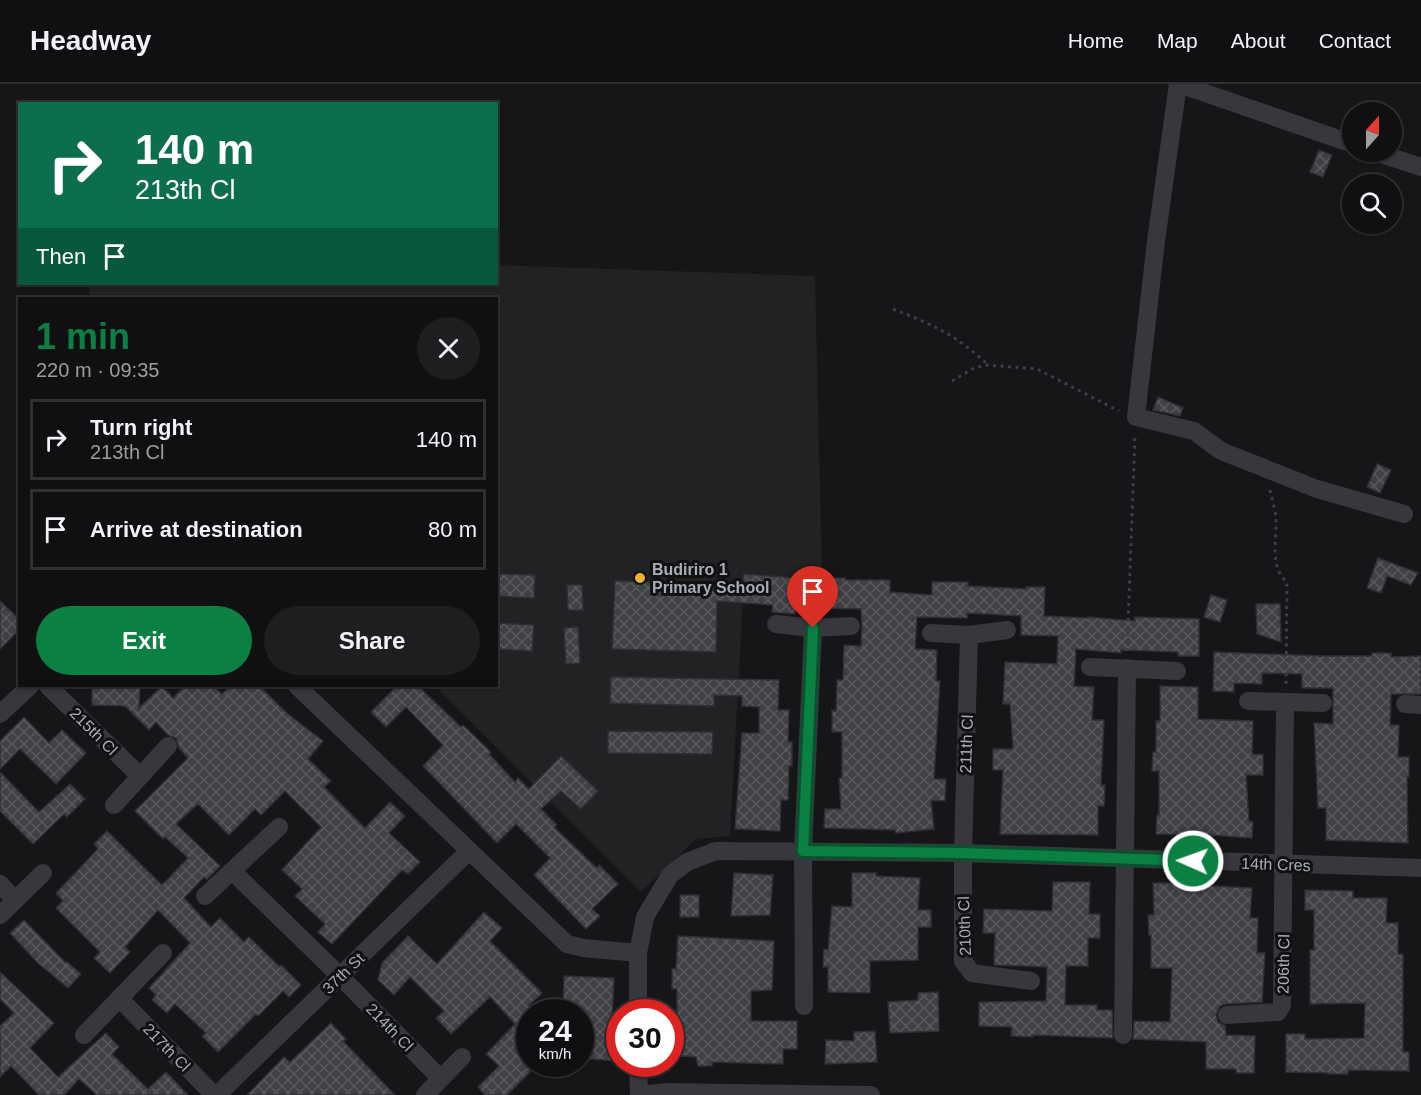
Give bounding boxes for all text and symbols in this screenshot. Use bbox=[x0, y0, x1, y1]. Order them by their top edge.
text: Headway bbox=[30, 25, 151, 56]
text: Home bbox=[1068, 29, 1124, 52]
text: Map bbox=[1157, 29, 1198, 52]
text: About bbox=[1231, 29, 1286, 52]
text: Contact bbox=[1319, 29, 1391, 52]
north arrow bbox=[1342, 102, 1402, 162]
map controls bbox=[1342, 102, 1402, 234]
icon: right bbox=[36, 126, 114, 204]
text: 140 m bbox=[135, 126, 254, 173]
button: search bbox=[1342, 174, 1402, 234]
text: 213th Cl bbox=[135, 175, 236, 205]
icon: arrive bbox=[98, 240, 131, 273]
text: Then bbox=[36, 244, 86, 269]
text: 1 min bbox=[36, 316, 130, 357]
button: close bbox=[417, 317, 480, 380]
text: 220 m · 09:35 bbox=[36, 359, 159, 381]
text: Turn right bbox=[90, 415, 192, 440]
icon: right bbox=[39, 423, 72, 456]
text: 140 m bbox=[416, 427, 477, 452]
text: 213th Cl bbox=[90, 441, 165, 463]
icon: arrive bbox=[39, 513, 72, 546]
text: Arrive at destination bbox=[90, 517, 303, 542]
text: 80 m bbox=[428, 517, 477, 542]
place label: Budiriro 1 Primary School bbox=[652, 561, 769, 596]
pin bbox=[787, 566, 838, 628]
marker: Budiriro 1 Primary School bbox=[633, 571, 647, 585]
icon: arrive bbox=[796, 575, 829, 608]
button: Exit bbox=[36, 606, 252, 675]
button: Share bbox=[264, 606, 480, 675]
street label: 215th Cl bbox=[67, 704, 121, 758]
street label: 211th Cl bbox=[957, 715, 976, 773]
position arrow bbox=[1161, 829, 1225, 893]
street label: 14th Cres bbox=[1241, 855, 1311, 874]
street label: 210th Cl bbox=[955, 896, 974, 956]
street label: 206th Cl bbox=[1274, 934, 1293, 994]
street label: 37th St bbox=[319, 949, 368, 997]
speed limit sign: 30 bbox=[606, 999, 684, 1077]
street label: 214th Cl bbox=[363, 1000, 416, 1055]
text: 24 bbox=[538, 1014, 572, 1047]
street label: 217th Cl bbox=[140, 1020, 193, 1075]
text: km/h bbox=[539, 1045, 571, 1062]

